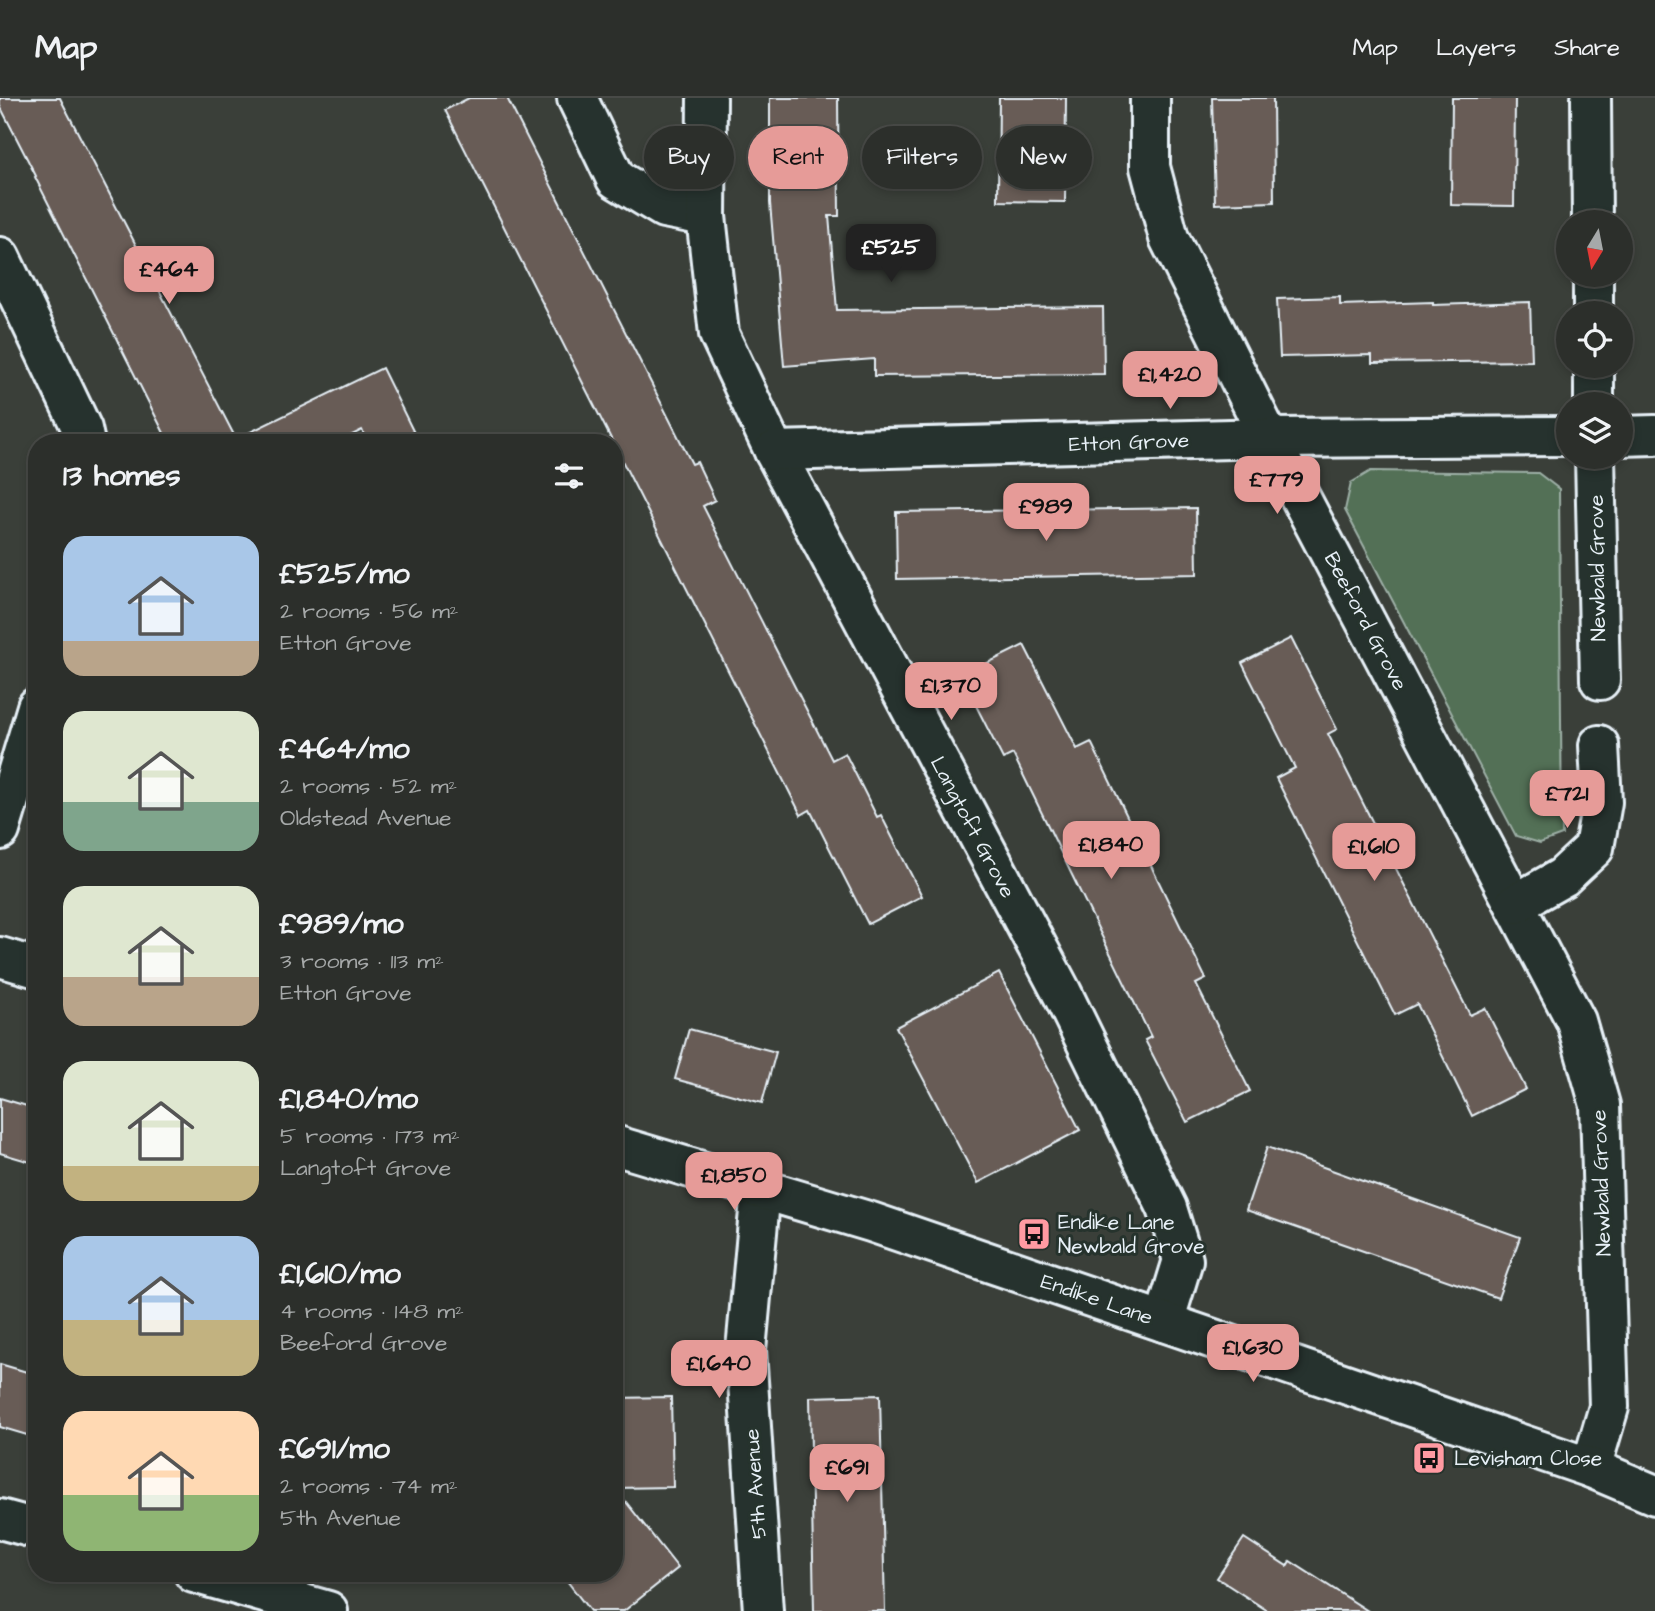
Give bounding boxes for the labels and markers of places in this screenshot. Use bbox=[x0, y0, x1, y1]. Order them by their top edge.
pin: £525 bbox=[850, 225, 932, 284]
pin: £464 bbox=[128, 246, 210, 306]
pin: £1,420 bbox=[1113, 352, 1227, 411]
pin: £779 bbox=[1236, 456, 1318, 516]
pin: £989 bbox=[1005, 484, 1087, 543]
pin: £1,370 bbox=[894, 662, 1008, 722]
pin: £721 bbox=[1526, 770, 1608, 830]
pin: £1,840 bbox=[1054, 822, 1168, 881]
pin: £1,610 bbox=[1317, 824, 1431, 883]
pin: £1,850 bbox=[677, 1152, 791, 1212]
place label: Endike Lane Newbald Grove bbox=[1058, 1208, 1205, 1261]
bus stop icon: Endike Lane Newbald Grove bbox=[1015, 1215, 1053, 1253]
pin: £1,630 bbox=[1196, 1324, 1310, 1384]
pin: £1,640 bbox=[662, 1340, 776, 1400]
bus stop icon: Levisham Close bbox=[1410, 1439, 1448, 1477]
pin: £691 bbox=[806, 1444, 888, 1504]
place label: Levisham Close bbox=[1454, 1444, 1602, 1473]

